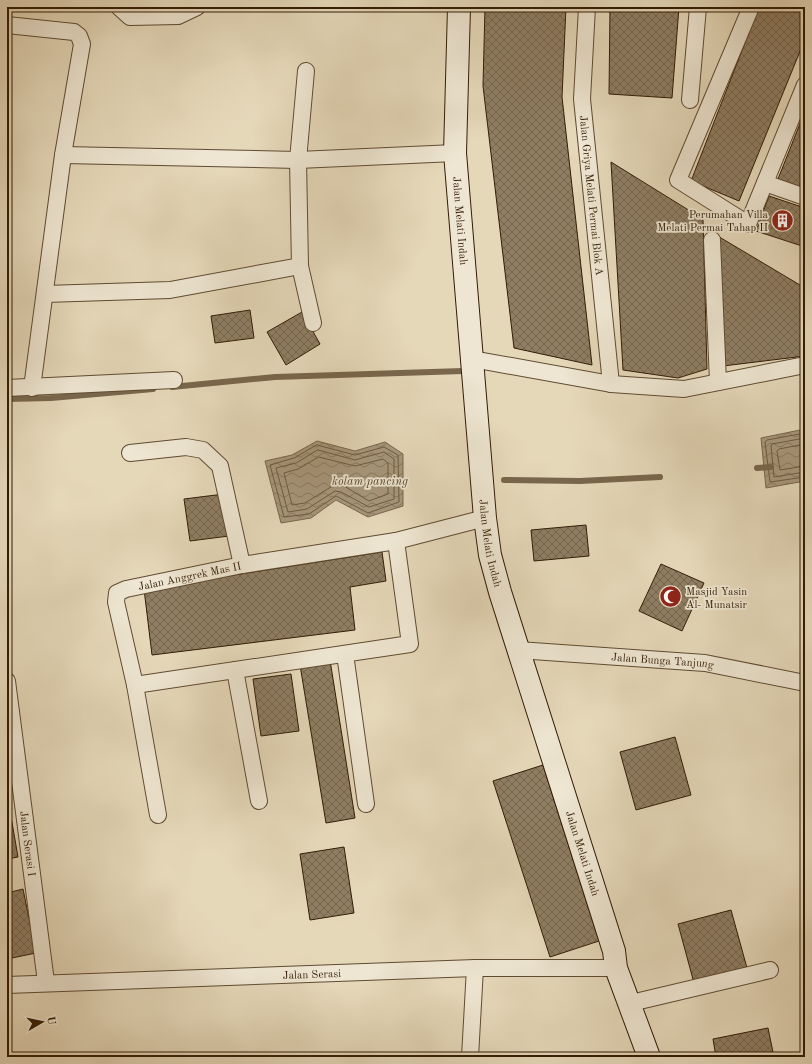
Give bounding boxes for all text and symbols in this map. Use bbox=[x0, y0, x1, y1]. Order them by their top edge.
street label: Jalan Griya Melati Permai Blok A bbox=[577, 115, 604, 277]
street label: Jalan Melati Indah bbox=[450, 176, 468, 266]
building icon: Perumahan Villa Melati Permai Tahap II bbox=[770, 207, 796, 233]
place label: Perumahan Villa Melati Permai Tahap II bbox=[657, 210, 769, 234]
water label: kolam pancing bbox=[332, 476, 408, 488]
street label: Jalan Melati Indah bbox=[476, 499, 502, 589]
street label: Jalan Anggrek Mas II bbox=[137, 561, 242, 593]
mosque icon: Masjid Yasin Al- Munatsir bbox=[658, 584, 684, 610]
place label: Masjid Yasin Al- Munatsir bbox=[686, 587, 748, 611]
street label: Jalan Bunga Tanjung bbox=[611, 653, 715, 672]
street label: Jalan Serasi I bbox=[17, 810, 36, 877]
street label: Jalan Melati Indah bbox=[563, 810, 600, 898]
street label: Jalan Serasi bbox=[282, 969, 341, 982]
north arrow bbox=[22, 1002, 62, 1042]
text: U bbox=[44, 1015, 57, 1026]

